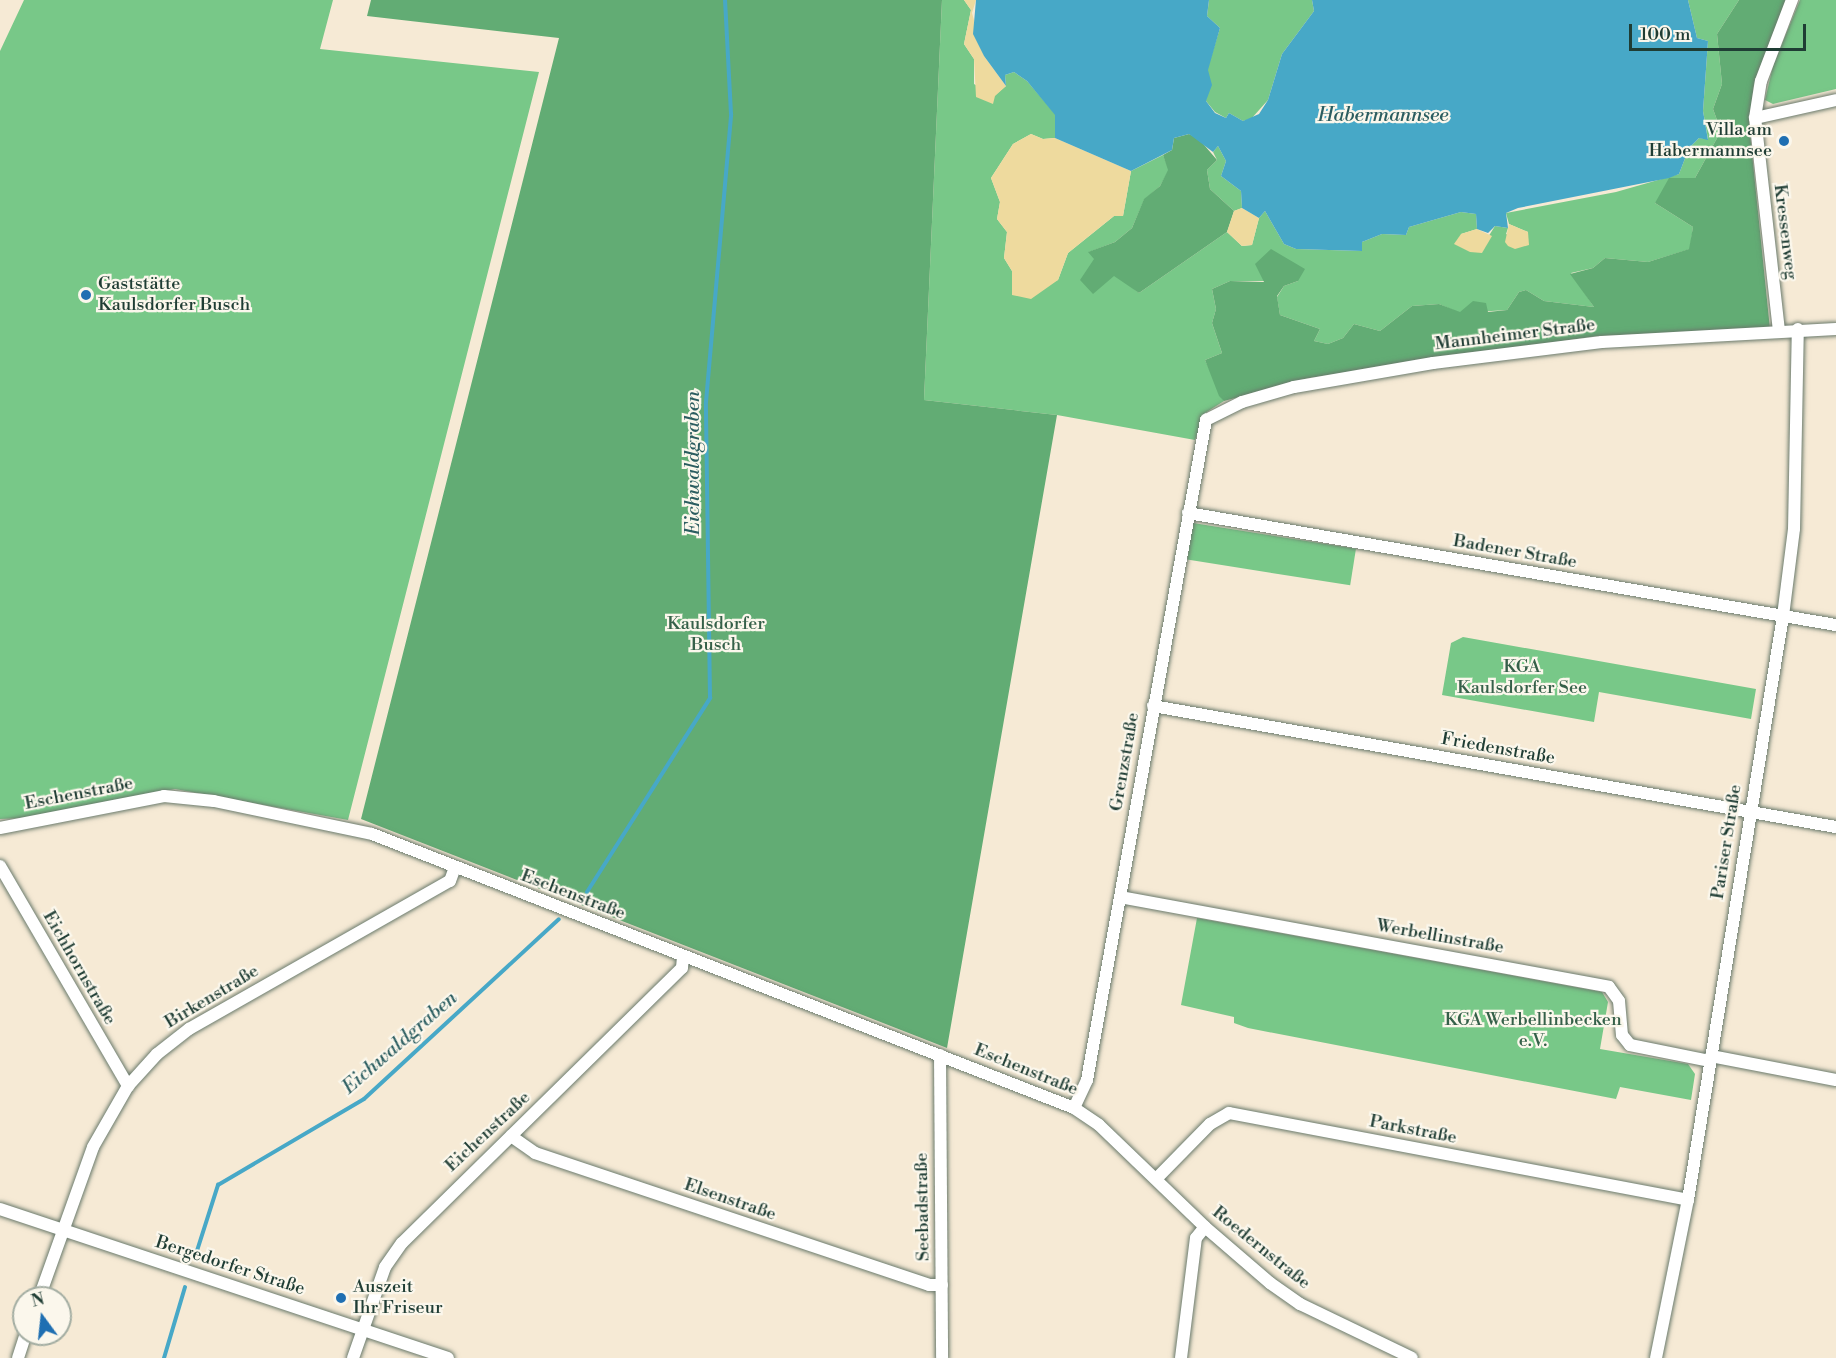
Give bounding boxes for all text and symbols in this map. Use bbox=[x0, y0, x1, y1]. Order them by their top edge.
scale bar bbox=[1632, 12, 1809, 50]
text: 100 m bbox=[1640, 23, 1691, 46]
water label: Habermannsee bbox=[1317, 103, 1449, 127]
place label: Villa am Habermannsee bbox=[1649, 120, 1772, 162]
marker: Villa am Habermannsee bbox=[1777, 134, 1791, 148]
street label: Kressenweg bbox=[1768, 183, 1802, 281]
place label: Gaststätte Kaulsdorfer Busch bbox=[98, 274, 250, 316]
marker: Gaststätte Kaulsdorfer Busch bbox=[79, 288, 93, 302]
street label: Mannheimer Straße bbox=[1434, 314, 1596, 356]
water label: Eichwaldgraben bbox=[681, 391, 705, 535]
street label: Badener Straße bbox=[1452, 531, 1578, 573]
park label: Kaulsdorfer Busch bbox=[667, 614, 765, 656]
park label: KGA Kaulsdorfer See bbox=[1457, 657, 1587, 700]
street label: Grenzstraße bbox=[1106, 711, 1144, 813]
street label: Friedenstraße bbox=[1439, 728, 1557, 770]
street label: Eschenstraße bbox=[23, 773, 135, 815]
street label: Pariser Straße bbox=[1707, 783, 1747, 901]
street label: Eschenstraße bbox=[518, 865, 628, 925]
street label: Eichhornstraße bbox=[38, 907, 120, 1029]
street label: Werbellinstraße bbox=[1375, 915, 1505, 959]
street label: Birkenstraße bbox=[161, 961, 263, 1033]
water label: Eichwaldgraben bbox=[338, 987, 462, 1099]
park label: KGA Werbellinbecken e.V. bbox=[1444, 1010, 1622, 1052]
street label: Eschenstraße bbox=[971, 1039, 1081, 1101]
street label: Eichenstraße bbox=[441, 1087, 535, 1177]
street label: Parkstraße bbox=[1367, 1111, 1459, 1149]
street label: Seebadstraße bbox=[911, 1153, 935, 1261]
street label: Elsenstraße bbox=[681, 1174, 779, 1226]
street label: Roedernstraße bbox=[1208, 1202, 1314, 1294]
street label: Bergedorfer Straße bbox=[153, 1232, 307, 1300]
place label: Auszeit Ihr Friseur bbox=[353, 1277, 443, 1320]
north arrow bbox=[12, 1286, 72, 1346]
text: N bbox=[29, 1289, 47, 1312]
marker: Auszeit Ihr Friseur bbox=[334, 1291, 348, 1305]

